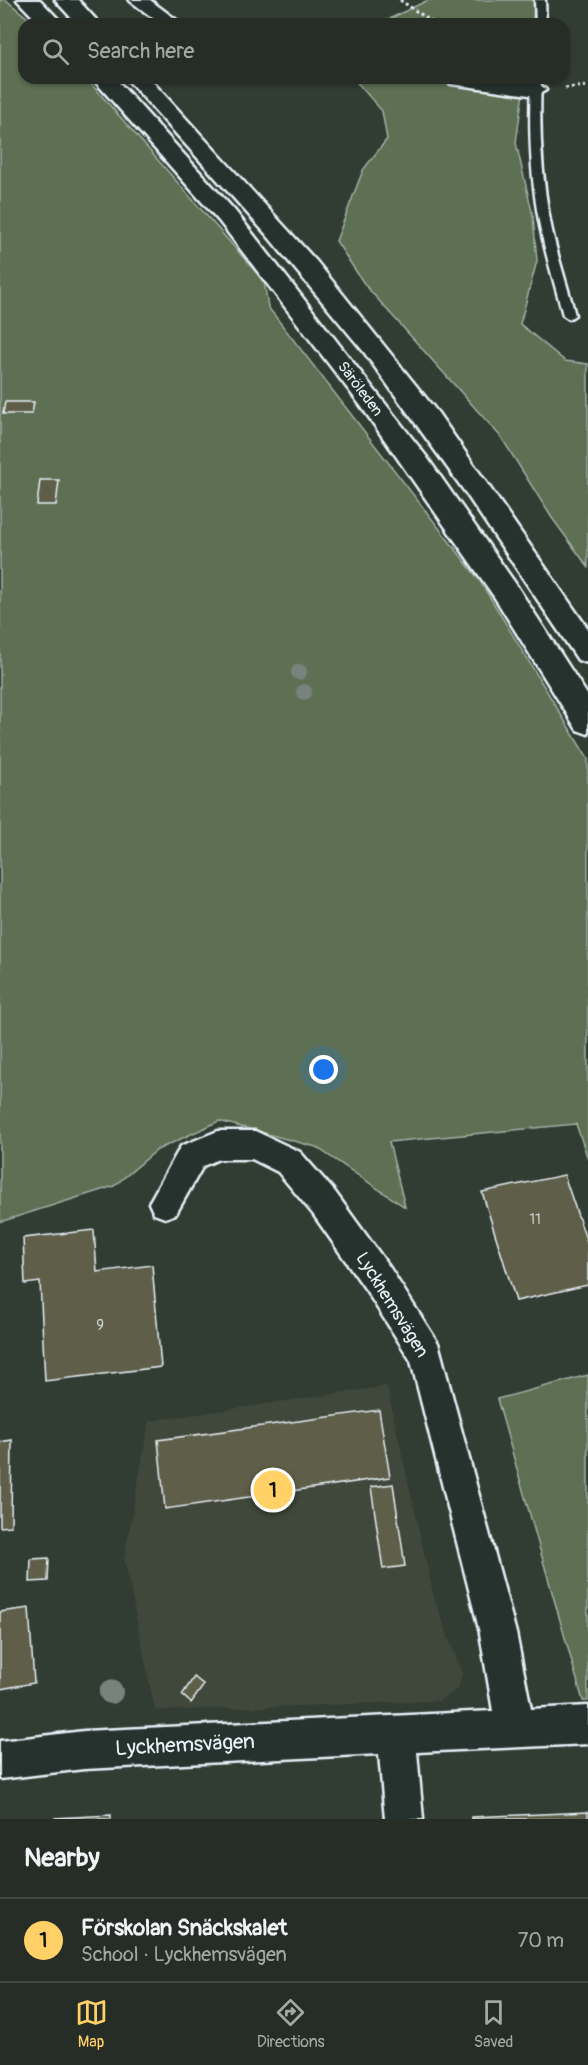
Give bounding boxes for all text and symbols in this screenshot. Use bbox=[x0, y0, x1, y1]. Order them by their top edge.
search box bbox=[18, 18, 570, 84]
icon: search bbox=[39, 35, 72, 68]
text: Search here bbox=[87, 37, 194, 65]
street label: Säröleden bbox=[333, 358, 387, 420]
your location bbox=[309, 1055, 338, 1084]
house number: 11 bbox=[529, 1210, 541, 1229]
street label: Lyckhemsvägen bbox=[350, 1248, 434, 1362]
house number: 9 bbox=[96, 1316, 104, 1335]
pin: 1 bbox=[254, 1468, 292, 1512]
street label: Lyckhemsvägen bbox=[114, 1728, 256, 1762]
text: Nearby bbox=[24, 1842, 100, 1874]
text: Förskolan Snäckskalet bbox=[81, 1914, 287, 1942]
text: 1 bbox=[40, 1928, 47, 1953]
text: 70 m bbox=[518, 1928, 564, 1953]
text: School · Lyckhemsvägen bbox=[81, 1942, 287, 1967]
tab: Map bbox=[75, 1996, 108, 2052]
tab: Directions bbox=[257, 1996, 325, 2052]
tab: Saved bbox=[474, 1996, 513, 2052]

